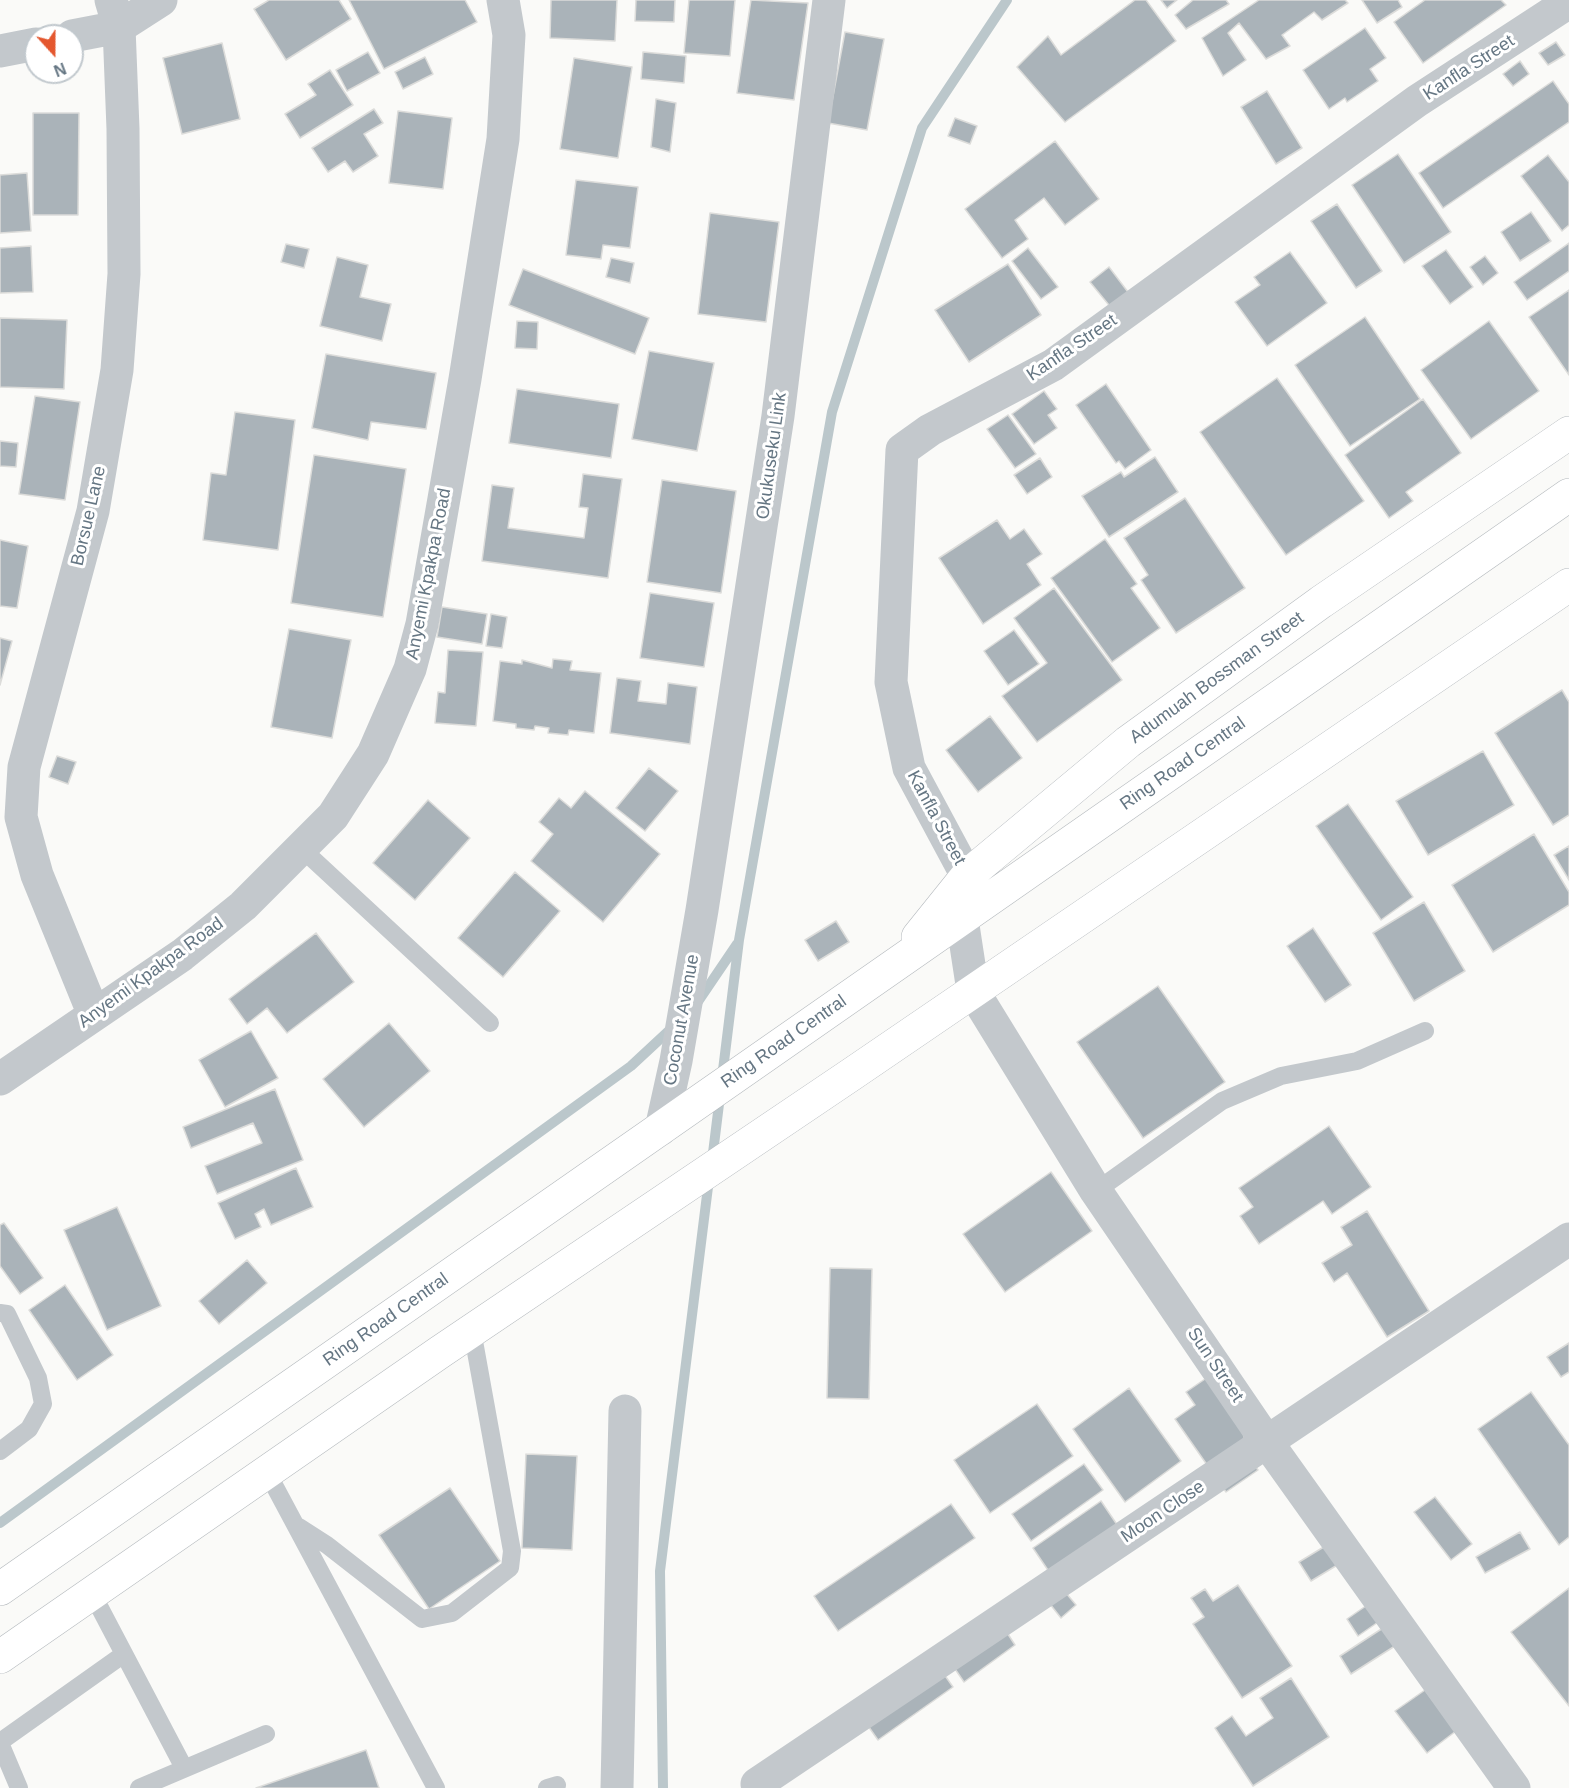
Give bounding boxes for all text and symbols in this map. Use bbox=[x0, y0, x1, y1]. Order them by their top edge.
north arrow bbox=[24, 24, 84, 84]
street label: Kanfla Street bbox=[1419, 31, 1519, 105]
text: N bbox=[51, 59, 68, 79]
street label: Kanfla Street bbox=[1023, 310, 1121, 386]
street label: Okukuseku Link bbox=[752, 391, 792, 521]
street label: Borsue Lane bbox=[67, 464, 111, 568]
street label: Anyemi Kpakpa Road bbox=[402, 486, 456, 662]
street label: Adumuah Bossman Street bbox=[1126, 608, 1308, 748]
street label: Ring Road Central bbox=[1116, 713, 1250, 815]
street label: Kanfla Street bbox=[902, 767, 970, 869]
street label: Anyemi Kpakpa Road bbox=[74, 913, 228, 1033]
street label: Coconut Avenue bbox=[660, 953, 704, 1087]
street label: Ring Road Central bbox=[717, 991, 851, 1093]
street label: Ring Road Central bbox=[319, 1269, 453, 1371]
street label: Sun Street bbox=[1182, 1324, 1248, 1406]
street label: Moon Close bbox=[1117, 1476, 1209, 1548]

